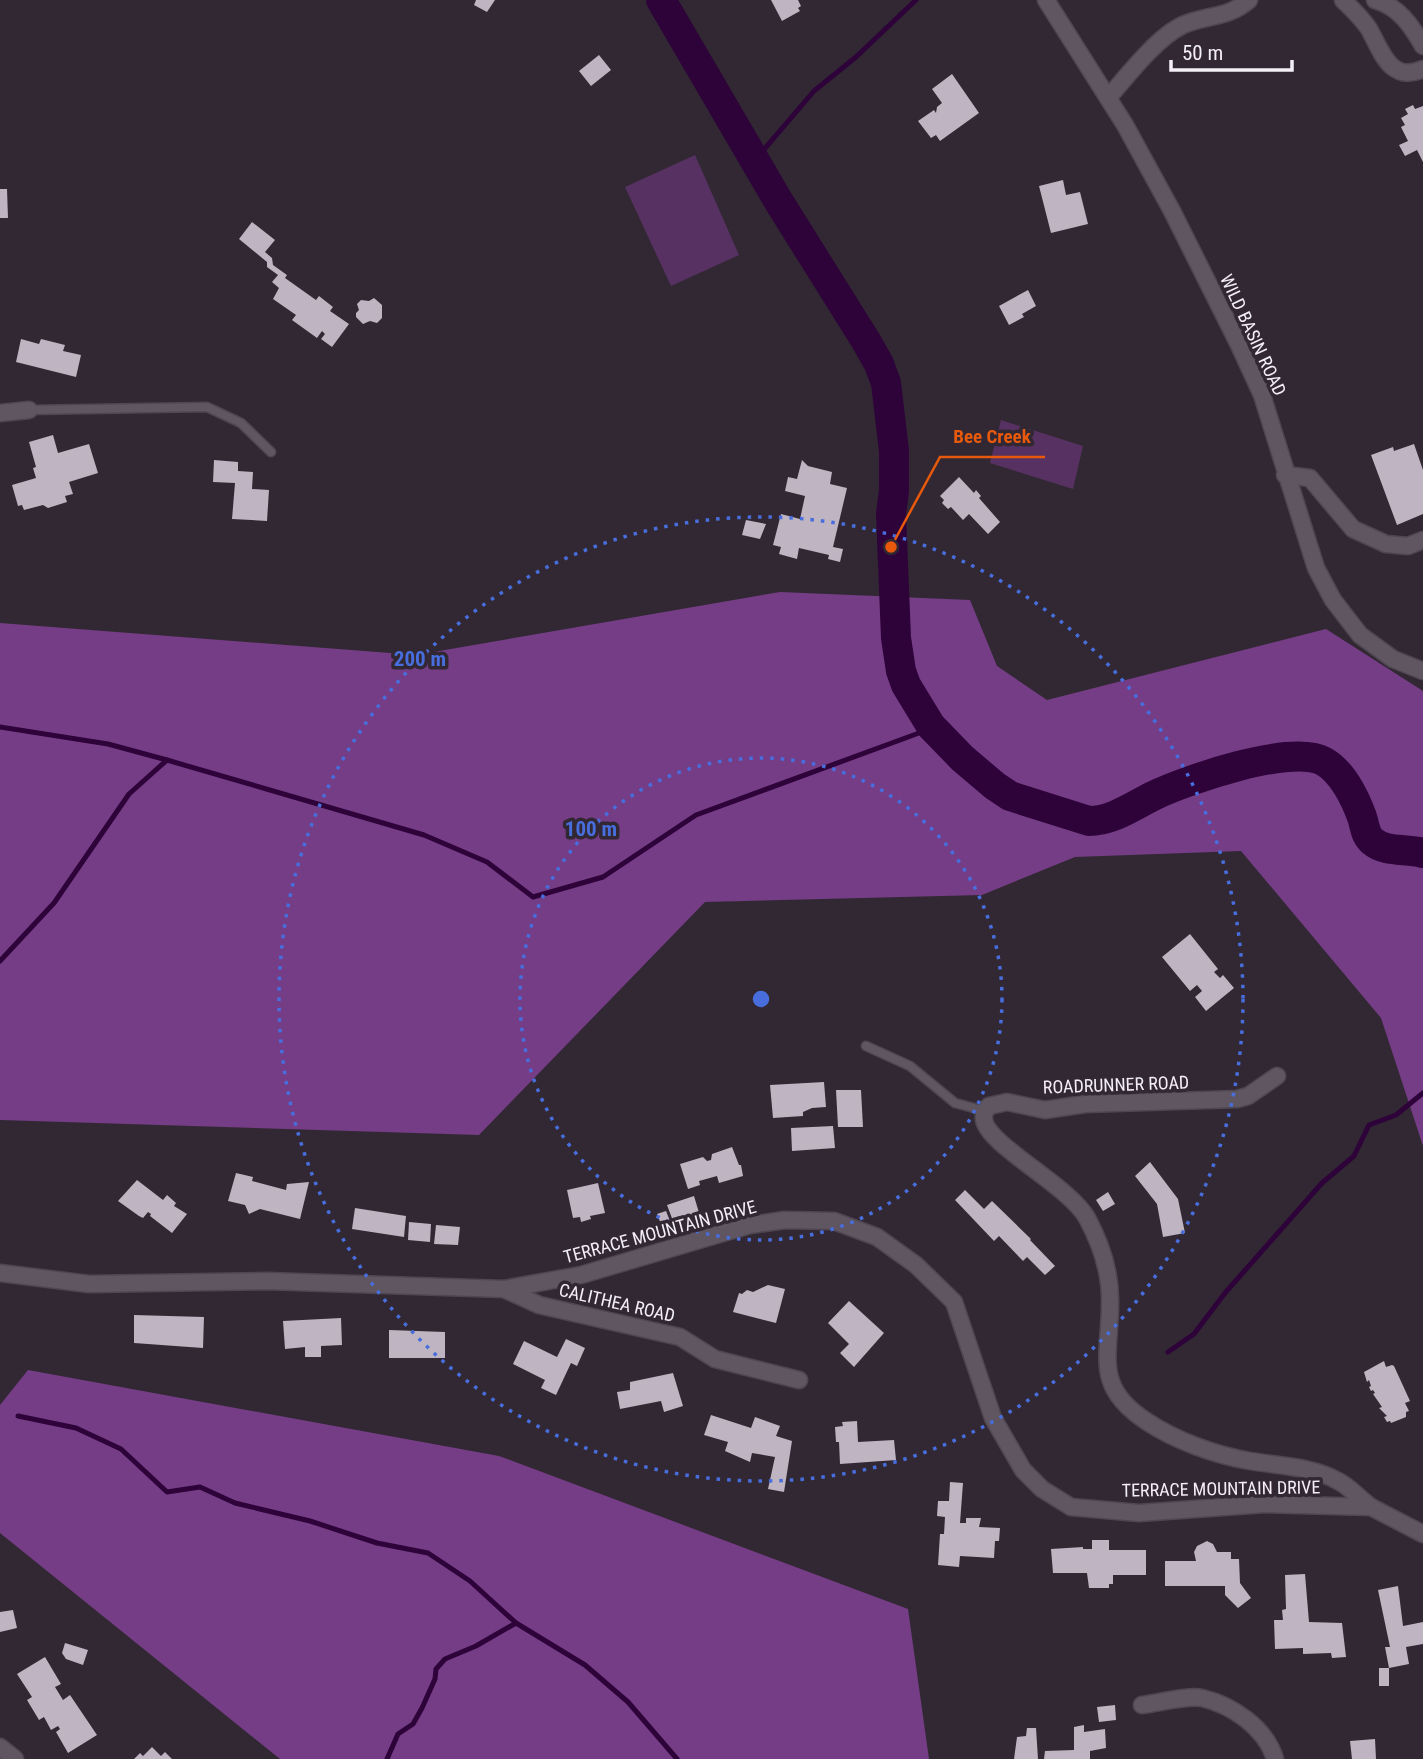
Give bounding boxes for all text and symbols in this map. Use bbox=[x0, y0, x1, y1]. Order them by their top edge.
scale bar bbox=[1171, 28, 1292, 72]
text: 50 m bbox=[1182, 41, 1223, 65]
street label: WILD BASIN ROAD bbox=[1216, 271, 1291, 399]
callout: Bee Creek bbox=[940, 417, 1045, 457]
text: Bee Creek bbox=[953, 425, 1032, 448]
text: 200 m bbox=[394, 647, 446, 671]
text: 100 m bbox=[565, 817, 617, 841]
centre of rings bbox=[749, 987, 773, 1011]
street label: ROADRUNNER ROAD bbox=[1043, 1071, 1189, 1098]
street label: TERRACE MOUNTAIN DRIVE bbox=[561, 1196, 759, 1267]
street label: CALITHEA ROAD bbox=[557, 1279, 677, 1326]
street label: TERRACE MOUNTAIN DRIVE bbox=[1122, 1476, 1321, 1501]

